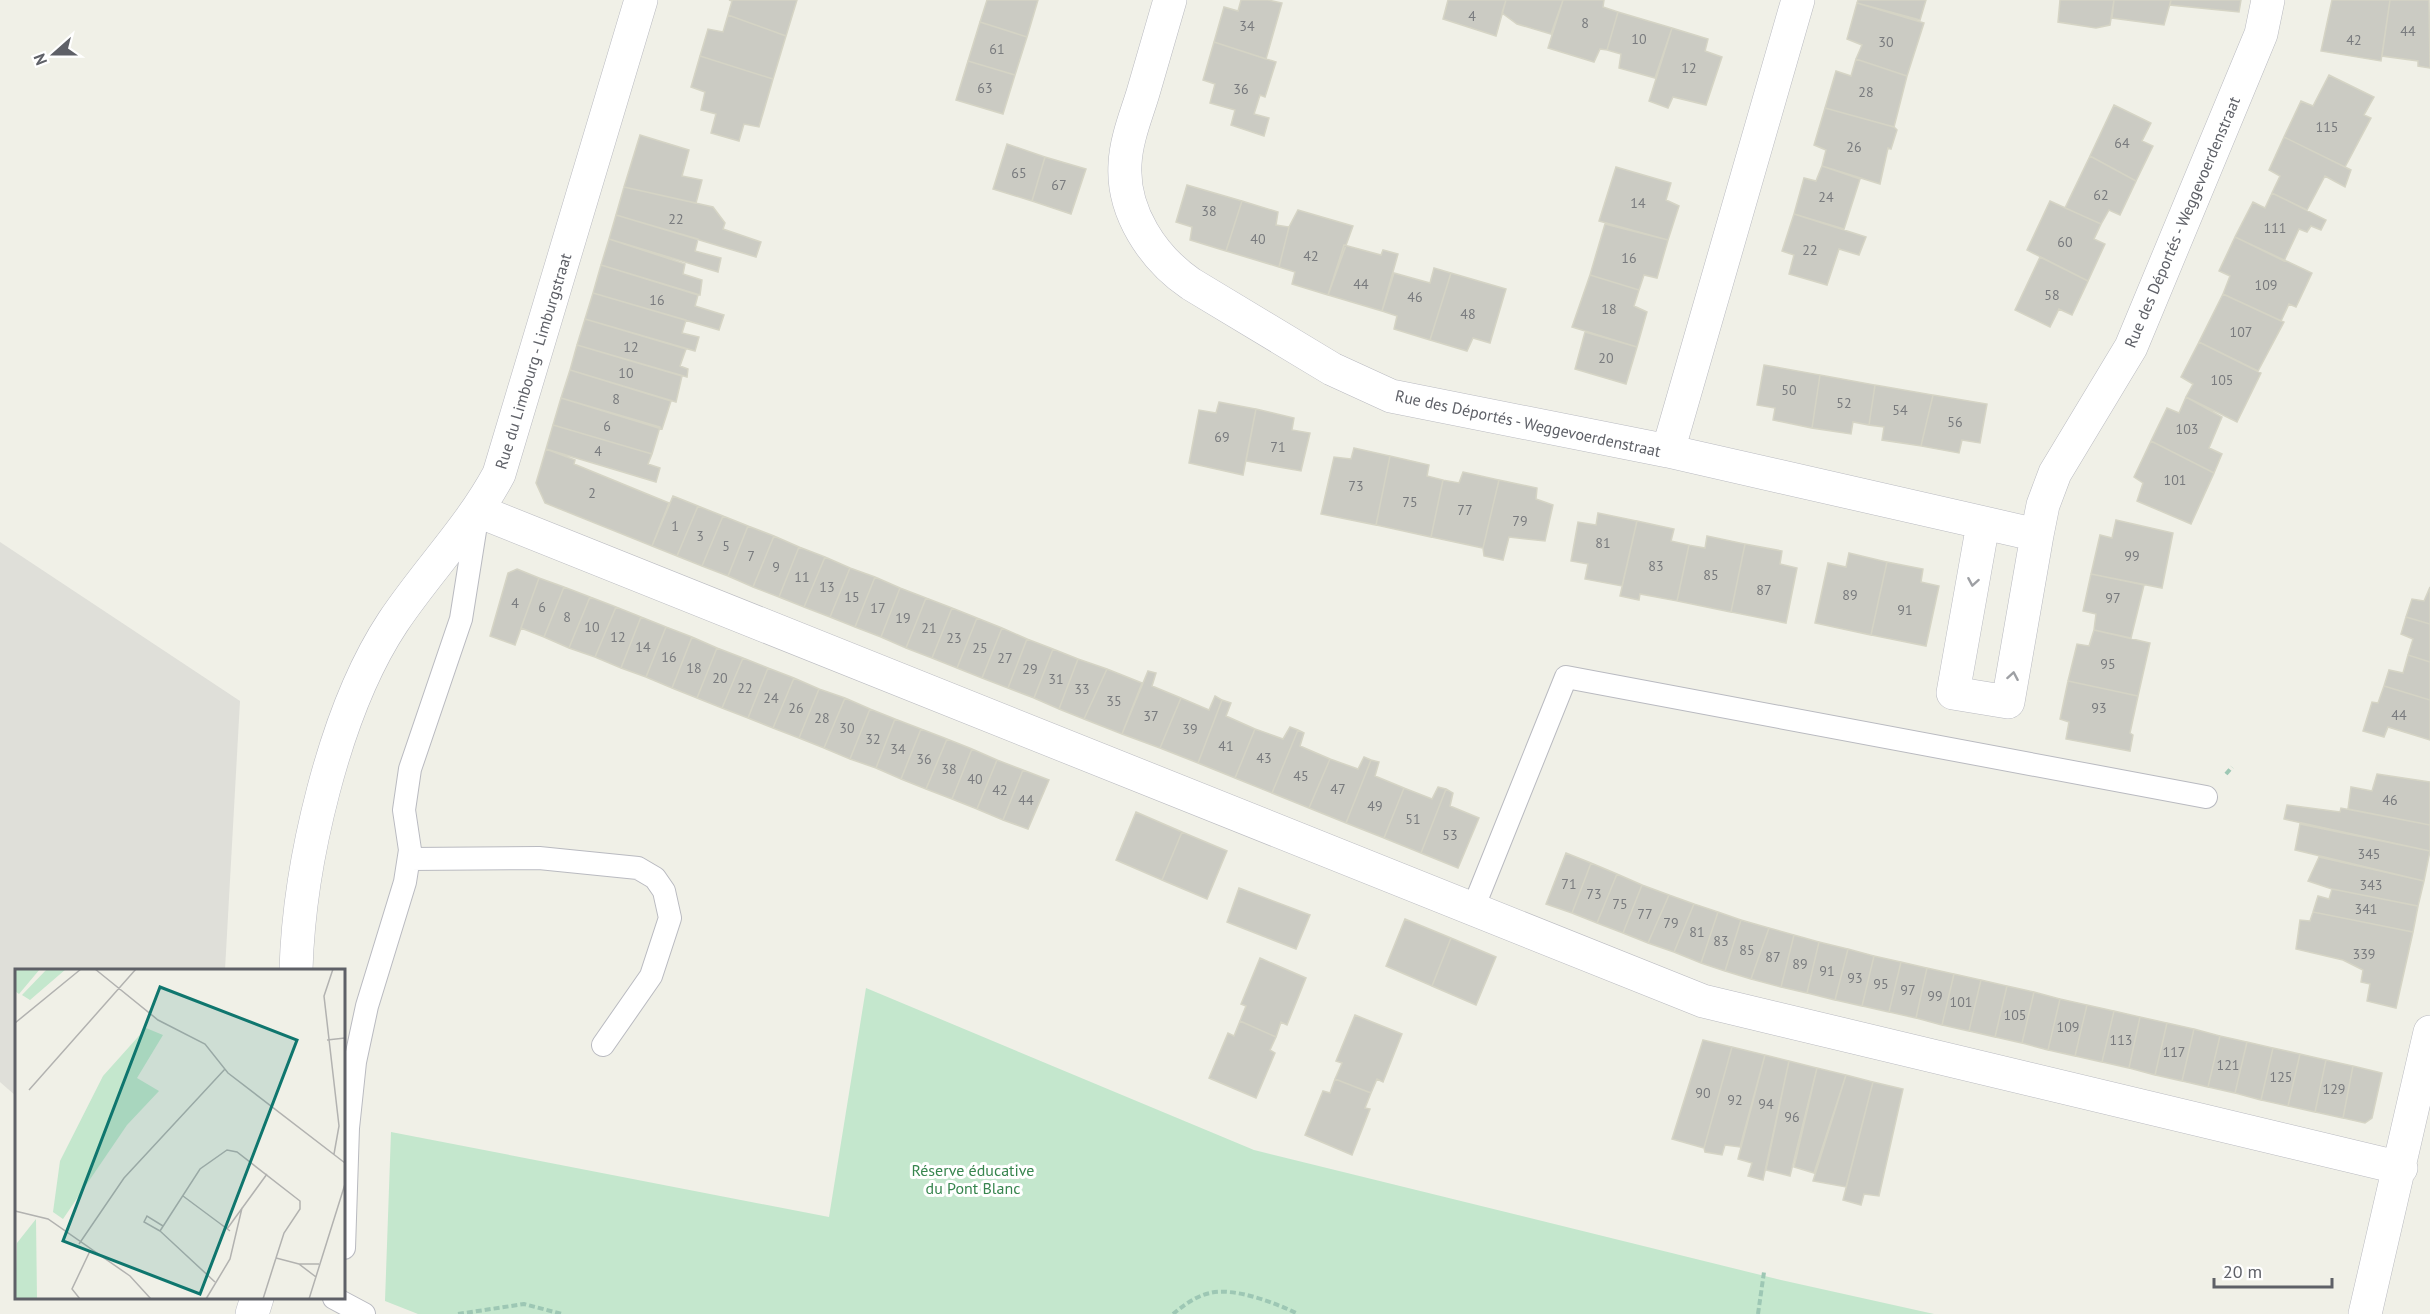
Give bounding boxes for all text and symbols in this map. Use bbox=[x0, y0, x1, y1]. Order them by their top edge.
house number: 4 bbox=[1468, 7, 1476, 25]
house number: 8 bbox=[1581, 14, 1589, 32]
house number: 34 bbox=[1239, 17, 1255, 35]
house number: 44 bbox=[2400, 22, 2416, 40]
north arrow bbox=[24, 24, 84, 84]
house number: 10 bbox=[1631, 30, 1647, 48]
house number: 42 bbox=[2346, 31, 2362, 49]
house number: 30 bbox=[1878, 33, 1894, 51]
house number: 61 bbox=[989, 40, 1005, 58]
text: N bbox=[29, 51, 51, 68]
house number: 12 bbox=[1681, 59, 1697, 77]
house number: 63 bbox=[977, 79, 993, 97]
house number: 36 bbox=[1233, 80, 1249, 98]
house number: 28 bbox=[1858, 83, 1874, 101]
street label: Rue des Déportés - Weggevoerdenstraat bbox=[2120, 93, 2244, 351]
house number: 115 bbox=[2316, 118, 2338, 136]
house number: 64 bbox=[2114, 134, 2130, 152]
house number: 26 bbox=[1846, 138, 1862, 156]
house number: 65 bbox=[1011, 164, 1027, 182]
house number: 67 bbox=[1051, 176, 1067, 194]
house number: 62 bbox=[2093, 186, 2109, 204]
house number: 24 bbox=[1818, 188, 1834, 206]
house number: 14 bbox=[1630, 194, 1646, 212]
house number: 38 bbox=[1201, 202, 1217, 220]
house number: 22 bbox=[668, 210, 684, 228]
house number: 111 bbox=[2264, 219, 2286, 237]
house number: 40 bbox=[1250, 230, 1266, 248]
house number: 60 bbox=[2057, 233, 2073, 251]
house number: 22 bbox=[1802, 241, 1818, 259]
house number: 42 bbox=[1303, 247, 1319, 265]
house number: 16 bbox=[1621, 249, 1637, 267]
street label: Rue du Limbourg - Limburgstraat bbox=[491, 250, 576, 471]
house number: 44 bbox=[1353, 275, 1369, 293]
house number: 109 bbox=[2255, 276, 2277, 294]
house number: 58 bbox=[2044, 286, 2060, 304]
house number: 46 bbox=[1407, 288, 1423, 306]
house number: 16 bbox=[649, 291, 665, 309]
house number: 18 bbox=[1601, 300, 1617, 318]
house number: 48 bbox=[1460, 305, 1476, 323]
house number: 107 bbox=[2230, 323, 2252, 341]
house number: 12 bbox=[623, 338, 639, 356]
house number: 20 bbox=[1598, 349, 1614, 367]
house number: 10 bbox=[618, 364, 634, 382]
house number: 105 bbox=[2211, 371, 2233, 389]
house number: 50 bbox=[1781, 381, 1797, 399]
street label: Rue des Déportés - Weggevoerdenstraat bbox=[1393, 385, 1663, 461]
house number: 8 bbox=[612, 390, 620, 408]
house number: 52 bbox=[1836, 394, 1852, 412]
house number: 54 bbox=[1892, 401, 1908, 419]
house number: 56 bbox=[1947, 413, 1963, 431]
house number: 6 bbox=[603, 417, 611, 435]
house number: 103 bbox=[2176, 420, 2198, 438]
house number: 69 bbox=[1214, 428, 1230, 446]
house number: 71 bbox=[1270, 438, 1286, 456]
house number: 4 bbox=[594, 442, 602, 460]
house number: 101 bbox=[2164, 471, 2186, 489]
house number: 73 bbox=[1348, 477, 1364, 495]
house number: 2 bbox=[588, 484, 596, 502]
house number: 75 bbox=[1402, 493, 1418, 511]
house number: 77 bbox=[1457, 501, 1473, 519]
house number: 79 bbox=[1512, 512, 1528, 530]
house number: 1 bbox=[671, 517, 679, 535]
house number: 3 bbox=[696, 527, 704, 545]
house number: 81 bbox=[1595, 534, 1611, 552]
house number: 5 bbox=[722, 537, 730, 555]
house number: 7 bbox=[747, 547, 755, 565]
house number: 99 bbox=[2124, 547, 2140, 565]
house number: 83 bbox=[1648, 557, 1664, 575]
house number: 9 bbox=[772, 558, 780, 576]
house number: 85 bbox=[1703, 566, 1719, 584]
house number: 11 bbox=[794, 568, 810, 586]
one-way arrow bbox=[1967, 576, 1980, 586]
house number: 13 bbox=[819, 578, 835, 596]
house number: 87 bbox=[1756, 581, 1772, 599]
house number: 89 bbox=[1842, 586, 1858, 604]
house number: 15 bbox=[844, 588, 860, 606]
house number: 97 bbox=[2105, 589, 2121, 607]
house number: 4 bbox=[511, 594, 519, 612]
house number: 6 bbox=[538, 598, 546, 616]
house number: 17 bbox=[870, 599, 886, 617]
house number: 91 bbox=[1897, 601, 1913, 619]
house number: 8 bbox=[563, 608, 571, 626]
house number: 19 bbox=[895, 609, 911, 627]
house number: 10 bbox=[584, 618, 600, 636]
house number: 21 bbox=[921, 619, 937, 637]
house number: 12 bbox=[610, 628, 626, 646]
house number: 23 bbox=[946, 629, 962, 647]
house number: 14 bbox=[635, 638, 651, 656]
house number: 25 bbox=[972, 639, 988, 657]
house number: 16 bbox=[661, 648, 677, 666]
house number: 27 bbox=[997, 649, 1013, 667]
house number: 95 bbox=[2100, 655, 2116, 673]
house number: 18 bbox=[686, 659, 702, 677]
house number: 29 bbox=[1022, 660, 1038, 678]
house number: 20 bbox=[712, 669, 728, 687]
house number: 31 bbox=[1048, 670, 1064, 688]
one-way arrow bbox=[2006, 671, 2019, 681]
house number: 22 bbox=[737, 679, 753, 697]
house number: 33 bbox=[1074, 680, 1090, 698]
house number: 24 bbox=[763, 689, 779, 707]
house number: 35 bbox=[1106, 692, 1122, 710]
house number: 26 bbox=[788, 699, 804, 717]
house number: 93 bbox=[2091, 699, 2107, 717]
house number: 44 bbox=[2391, 706, 2407, 724]
house number: 37 bbox=[1143, 707, 1159, 725]
house number: 28 bbox=[814, 709, 830, 727]
house number: 30 bbox=[839, 719, 855, 737]
house number: 39 bbox=[1182, 720, 1198, 738]
house number: 32 bbox=[865, 730, 881, 748]
house number: 41 bbox=[1218, 737, 1234, 755]
house number: 34 bbox=[890, 740, 906, 758]
house number: 43 bbox=[1256, 749, 1272, 767]
house number: 36 bbox=[916, 750, 932, 768]
house number: 38 bbox=[941, 760, 957, 778]
house number: 45 bbox=[1293, 767, 1309, 785]
house number: 40 bbox=[967, 770, 983, 788]
house number: 47 bbox=[1330, 780, 1346, 798]
house number: 42 bbox=[992, 781, 1008, 799]
house number: 44 bbox=[1018, 791, 1034, 809]
house number: 46 bbox=[2382, 791, 2398, 809]
house number: 49 bbox=[1367, 797, 1383, 815]
house number: 51 bbox=[1405, 810, 1421, 828]
house number: 53 bbox=[1442, 826, 1458, 844]
house number: 345 bbox=[2358, 845, 2380, 863]
house number: 71 bbox=[1561, 875, 1577, 893]
house number: 343 bbox=[2360, 876, 2382, 894]
house number: 73 bbox=[1586, 885, 1602, 903]
house number: 75 bbox=[1612, 895, 1628, 913]
house number: 341 bbox=[2355, 900, 2377, 918]
house number: 77 bbox=[1637, 905, 1653, 923]
house number: 79 bbox=[1663, 914, 1679, 932]
house number: 81 bbox=[1689, 923, 1705, 941]
house number: 83 bbox=[1713, 932, 1729, 950]
house number: 85 bbox=[1739, 941, 1755, 959]
house number: 339 bbox=[2353, 945, 2375, 963]
house number: 87 bbox=[1765, 948, 1781, 966]
house number: 89 bbox=[1792, 955, 1808, 973]
house number: 91 bbox=[1819, 962, 1835, 980]
inset map bbox=[15, 969, 345, 1299]
house number: 93 bbox=[1847, 969, 1863, 987]
house number: 95 bbox=[1873, 975, 1889, 993]
house number: 97 bbox=[1900, 981, 1916, 999]
house number: 99 bbox=[1927, 987, 1943, 1005]
house number: 101 bbox=[1950, 993, 1972, 1011]
house number: 105 bbox=[2004, 1006, 2026, 1024]
house number: 109 bbox=[2057, 1018, 2079, 1036]
house number: 113 bbox=[2110, 1031, 2132, 1049]
house number: 117 bbox=[2163, 1043, 2185, 1061]
house number: 121 bbox=[2217, 1056, 2239, 1074]
house number: 125 bbox=[2270, 1068, 2292, 1086]
house number: 129 bbox=[2323, 1080, 2345, 1098]
house number: 90 bbox=[1695, 1084, 1711, 1102]
house number: 92 bbox=[1727, 1091, 1743, 1109]
house number: 94 bbox=[1758, 1095, 1774, 1113]
house number: 96 bbox=[1784, 1108, 1800, 1126]
park label: Réserve éducative du Pont Blanc bbox=[911, 1160, 1035, 1198]
scale bar bbox=[2214, 1251, 2332, 1289]
text: 20 m bbox=[2223, 1260, 2262, 1283]

